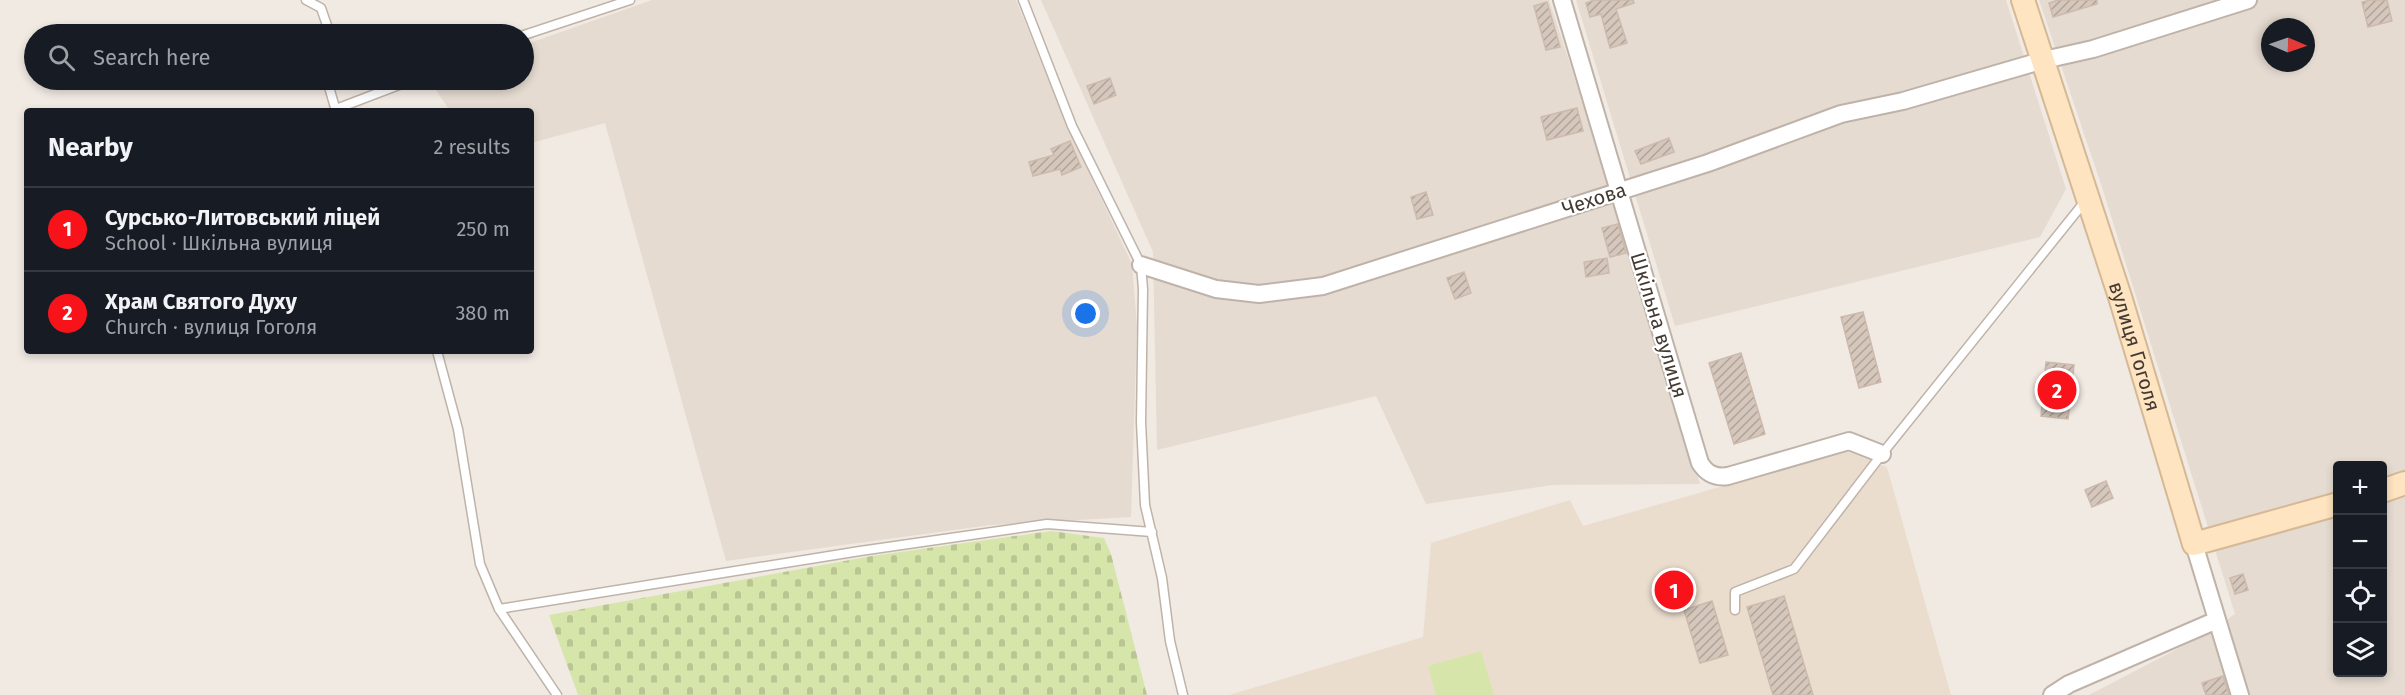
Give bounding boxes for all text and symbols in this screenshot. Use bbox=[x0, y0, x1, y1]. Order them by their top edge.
north arrow bbox=[2261, 18, 2315, 72]
search box bbox=[24, 24, 534, 90]
icon: search bbox=[45, 41, 78, 74]
text: Search here bbox=[93, 44, 211, 71]
text: Nearby bbox=[48, 132, 133, 163]
text: 2 results bbox=[433, 135, 510, 159]
street label: Чехова bbox=[1559, 177, 1629, 221]
text: Сурсько-Литовський ліцей bbox=[105, 204, 380, 231]
text: 1 bbox=[63, 217, 72, 241]
text: 250 m bbox=[456, 217, 510, 241]
text: School · Шкільна вулиця bbox=[105, 231, 333, 255]
street label: Шкільна вулиця bbox=[1625, 249, 1693, 401]
street label: вулиця Гоголя bbox=[2104, 278, 2166, 414]
text: Храм Святого Духу bbox=[105, 288, 297, 315]
your location bbox=[1071, 299, 1100, 328]
text: 2 bbox=[62, 301, 73, 325]
text: 380 m bbox=[455, 301, 510, 325]
text: Church · вулиця Гоголя bbox=[105, 315, 317, 339]
pin: 2 bbox=[2038, 368, 2076, 412]
map controls bbox=[2333, 461, 2387, 677]
button: + bbox=[2333, 461, 2387, 515]
button: − bbox=[2333, 515, 2387, 569]
pin: 1 bbox=[1654, 568, 1694, 612]
button: locate bbox=[2333, 569, 2387, 623]
button: layers bbox=[2333, 623, 2387, 677]

